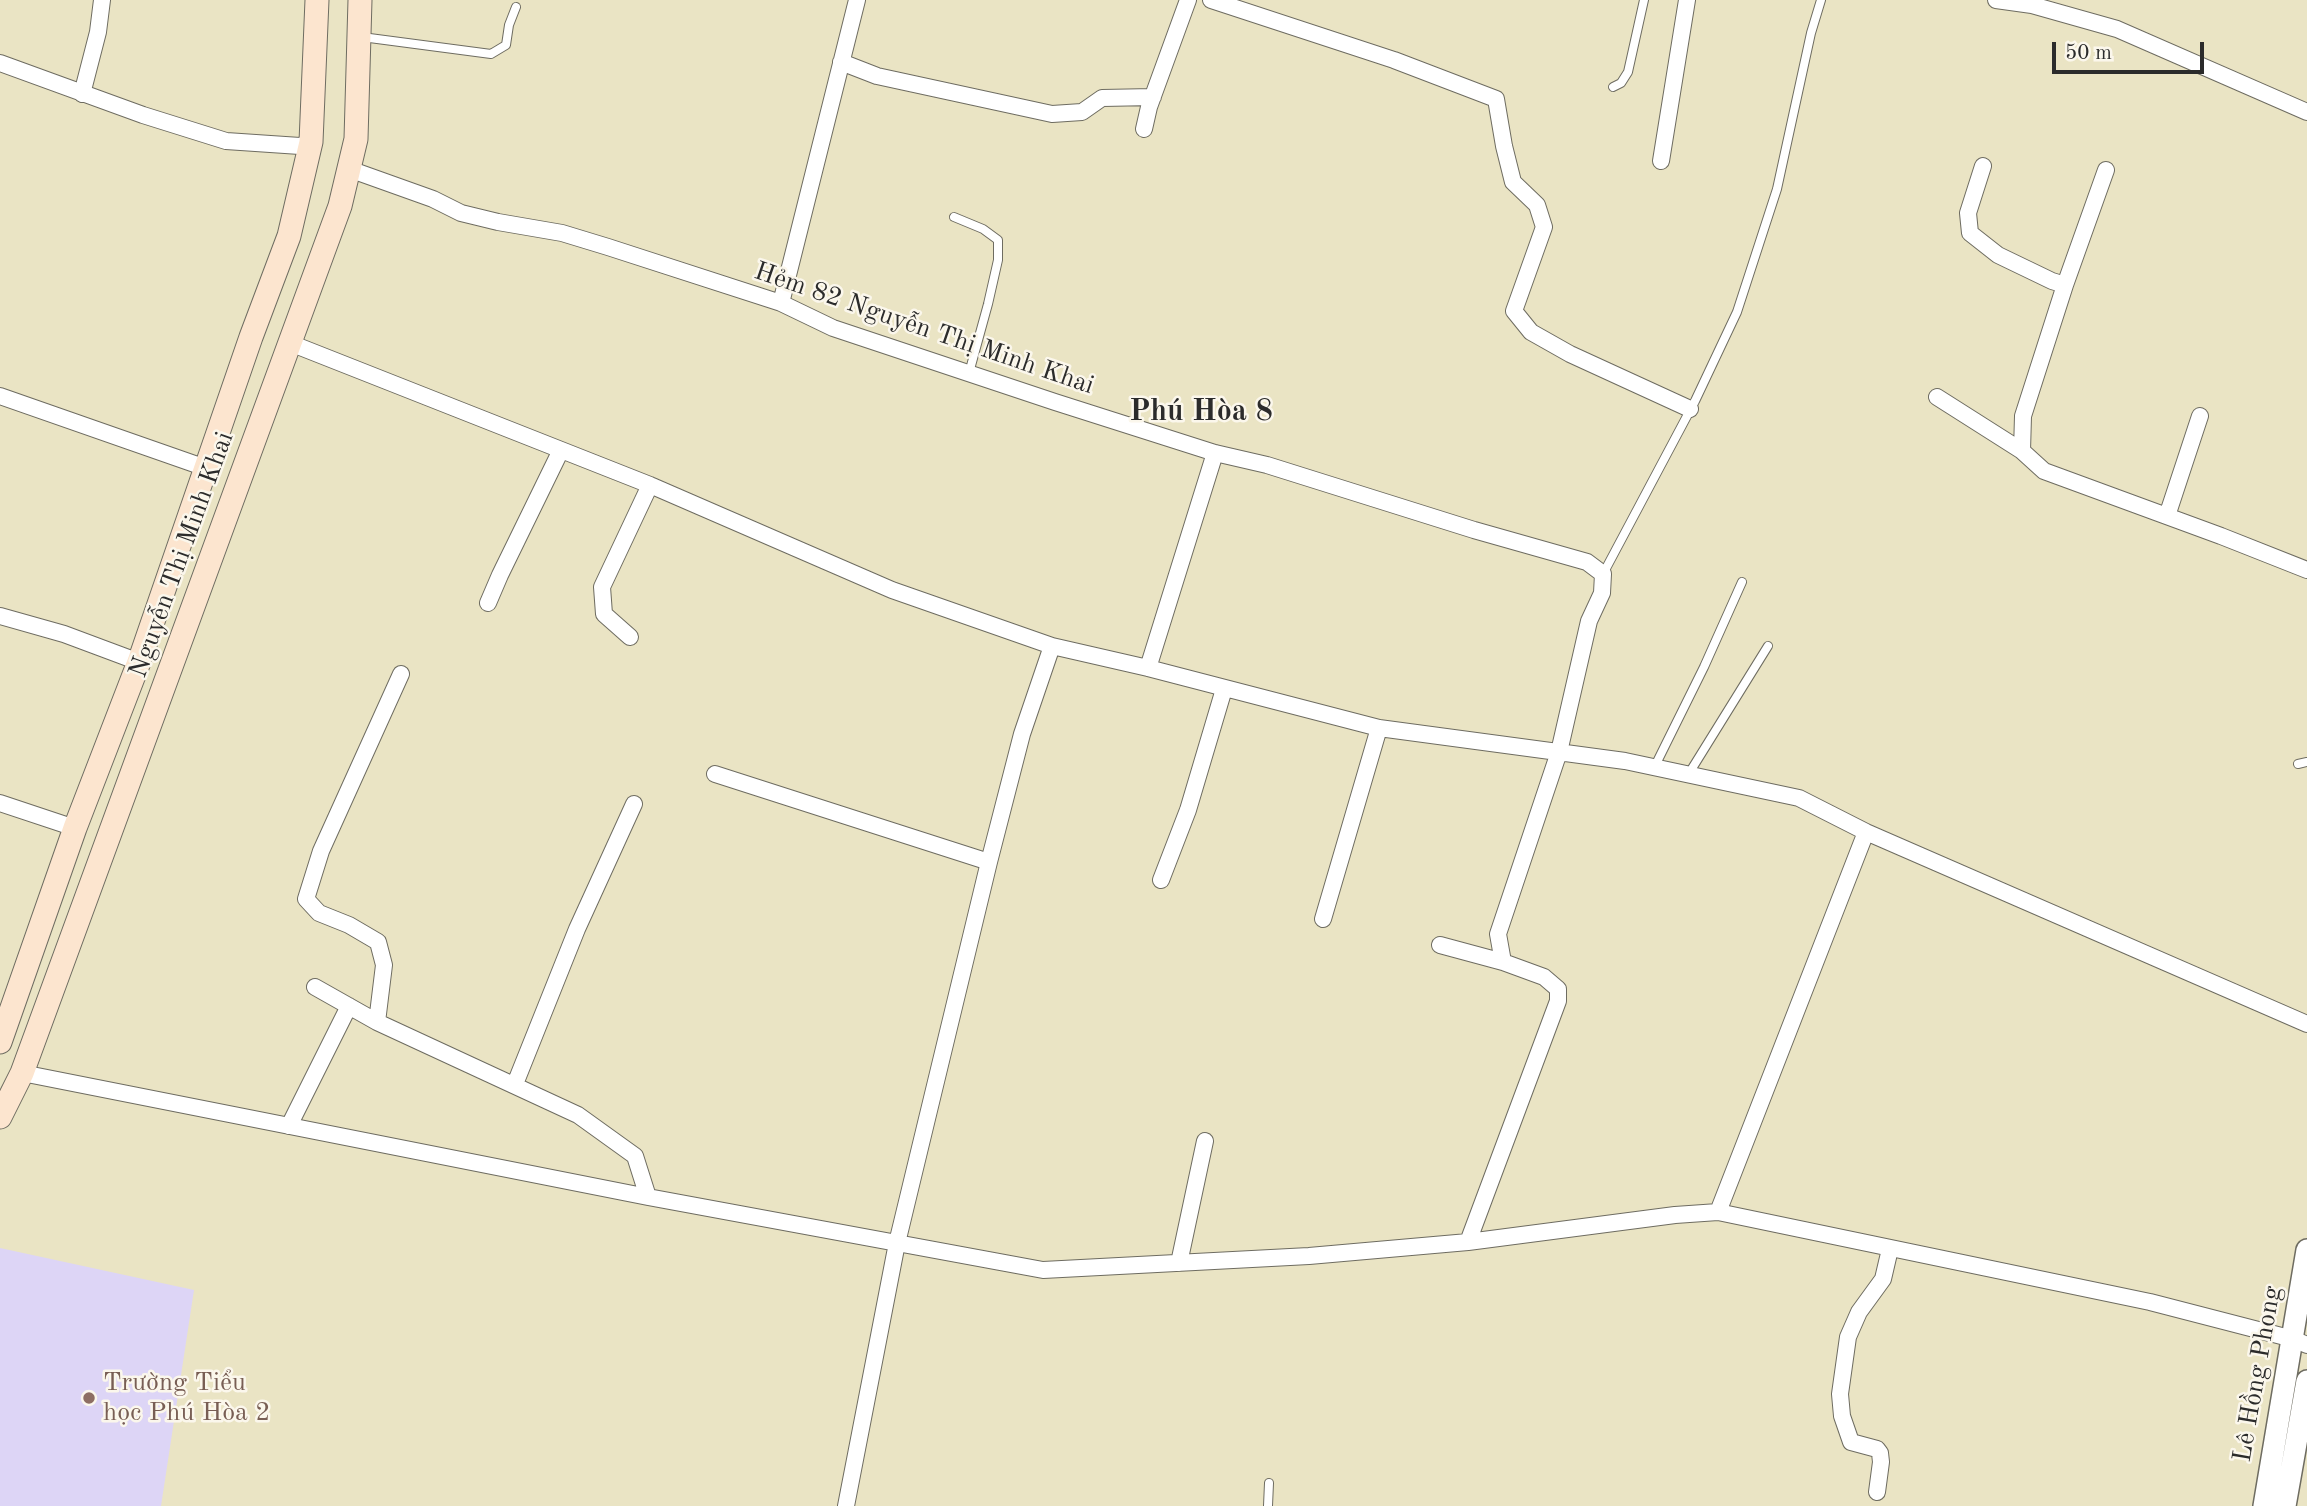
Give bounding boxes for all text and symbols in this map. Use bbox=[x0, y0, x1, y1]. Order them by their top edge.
scale bar bbox=[2055, 28, 2207, 72]
text: 50 m bbox=[2065, 43, 2112, 64]
street label: Hẻm 82 Nguyễn Thị Minh Khai bbox=[750, 256, 1098, 402]
district label: Phú Hòa 8 bbox=[1129, 394, 1273, 430]
street label: Nguyễn Thị Minh Khai bbox=[123, 428, 241, 682]
street label: Lê Hồng Phong bbox=[2227, 1284, 2289, 1464]
place label: Trường Tiểu học Phú Hòa 2 bbox=[103, 1367, 270, 1428]
marker: Trường Tiểu học Phú Hòa 2 bbox=[81, 1390, 97, 1406]

